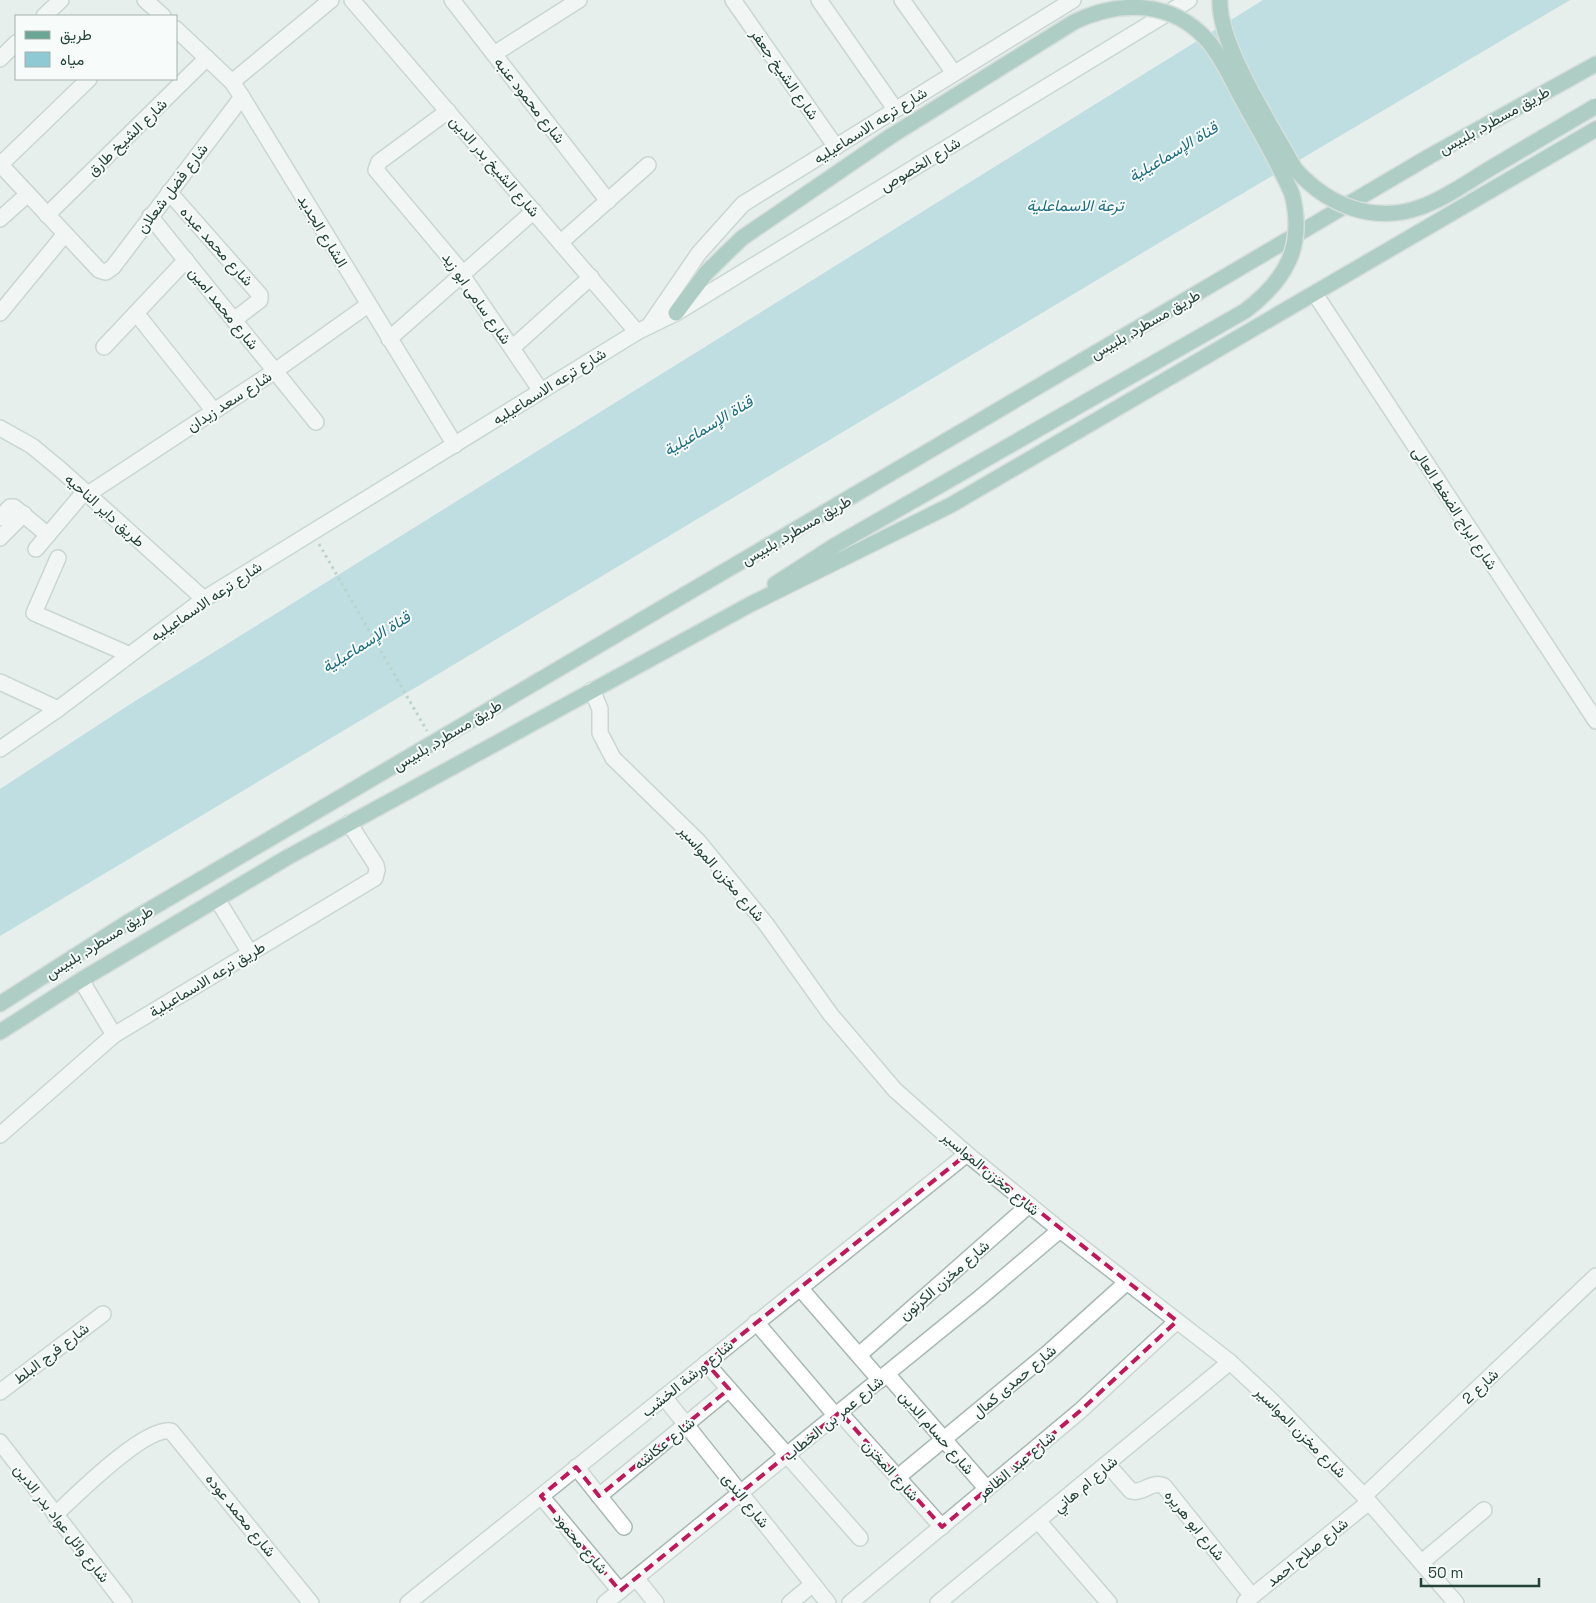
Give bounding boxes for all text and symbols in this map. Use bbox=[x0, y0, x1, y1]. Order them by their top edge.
legend bbox=[15, 15, 178, 80]
street label: شارع الشيخ جعفر bbox=[744, 24, 824, 124]
text: طريق bbox=[60, 25, 92, 45]
text: مياه bbox=[60, 50, 84, 69]
street label: شارع محمود عنبه bbox=[489, 53, 570, 148]
street label: شارع ترعه الاسماعيليه bbox=[810, 82, 931, 169]
street label: طريق مسطرد, بلبيس bbox=[1435, 82, 1553, 159]
street label: شارع الشيخ طارق bbox=[83, 94, 172, 181]
street label: شارع الشيخ بدر الدين bbox=[444, 111, 544, 222]
water label: قناة الإسماعيلية bbox=[1124, 116, 1223, 187]
street label: شارع الخصوص bbox=[876, 133, 965, 197]
street label: شارع فضل شعلان bbox=[132, 139, 214, 238]
street label: الشارع الجديد bbox=[292, 191, 352, 272]
water label: ترعة الاسماعلية bbox=[1027, 195, 1126, 216]
street label: شارع محمد عبده bbox=[175, 202, 258, 291]
street label: شارع سامى ابو زيد bbox=[437, 248, 516, 349]
street label: شارع محمد امين bbox=[183, 263, 263, 355]
street label: طريق مسطرد, بلبيس bbox=[1087, 285, 1204, 364]
street label: شارع ترعه الاسماعيليه bbox=[489, 343, 610, 430]
street label: شارع سعد زيدان bbox=[183, 366, 276, 437]
water label: قناة الإسماعيلية bbox=[659, 390, 758, 461]
street label: شارع ابراج الضغط العالى bbox=[1406, 443, 1502, 574]
street label: طريق داير الناحيه bbox=[60, 469, 149, 552]
street label: طريق مسطرد, بلبيس bbox=[738, 491, 855, 570]
street label: شارع ترعه الاسماعيليه bbox=[147, 557, 267, 647]
water label: قناة الإسماعيلية bbox=[318, 606, 416, 678]
street label: طريق مسطرد, بلبيس bbox=[389, 695, 506, 776]
street label: شارع مخزن المواسير bbox=[673, 820, 769, 927]
street label: طريق مسطرد, بلبيس bbox=[41, 901, 157, 984]
street label: طريق ترعه الاسماعيلية bbox=[146, 937, 269, 1022]
street label: شارع مخزن المواسير bbox=[936, 1126, 1044, 1221]
street label: شارع مخزن الكرتون bbox=[895, 1236, 994, 1326]
street label: شارع فرج البلط bbox=[9, 1318, 94, 1389]
street label: شارع ورشة الخشب bbox=[637, 1335, 738, 1422]
street label: شارع حمدى كمال bbox=[968, 1340, 1061, 1423]
street label: شارع 2 bbox=[1458, 1364, 1504, 1409]
street label: شارع عمر بن الخطاب bbox=[779, 1371, 889, 1466]
street label: شارع مخزن المواسير bbox=[1249, 1382, 1351, 1483]
street label: شارع حسام الدين bbox=[894, 1386, 979, 1479]
street label: شارع عكاشه bbox=[630, 1413, 700, 1475]
street label: شارع عبد الظاهر bbox=[972, 1426, 1061, 1506]
street label: شارع المخزن bbox=[857, 1435, 924, 1506]
street label: شارع ام هاني bbox=[1049, 1451, 1124, 1520]
street label: شارع وائل عواد بدر الدين bbox=[8, 1460, 114, 1587]
street label: شارع الندى bbox=[716, 1469, 774, 1533]
street label: شارع محمد عوده bbox=[200, 1470, 280, 1562]
street label: شارع ابو هريره bbox=[1159, 1486, 1229, 1566]
street label: شارع محمود bbox=[548, 1508, 612, 1579]
street label: شارع صلاح احمد bbox=[1262, 1513, 1353, 1592]
scale bar bbox=[1421, 1556, 1538, 1588]
text: 50 m bbox=[1428, 1563, 1463, 1582]

